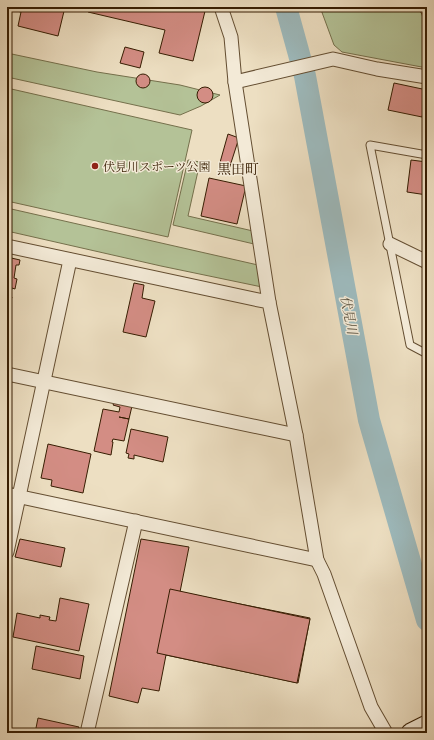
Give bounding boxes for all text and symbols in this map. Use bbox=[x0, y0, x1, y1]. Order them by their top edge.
place label: 伏見川スポーツ公園 bbox=[103, 158, 211, 175]
district label: 黒田町 bbox=[217, 159, 259, 179]
marker: 伏見川スポーツ公園 bbox=[90, 161, 100, 171]
water label: 伏見川 bbox=[336, 294, 362, 338]

